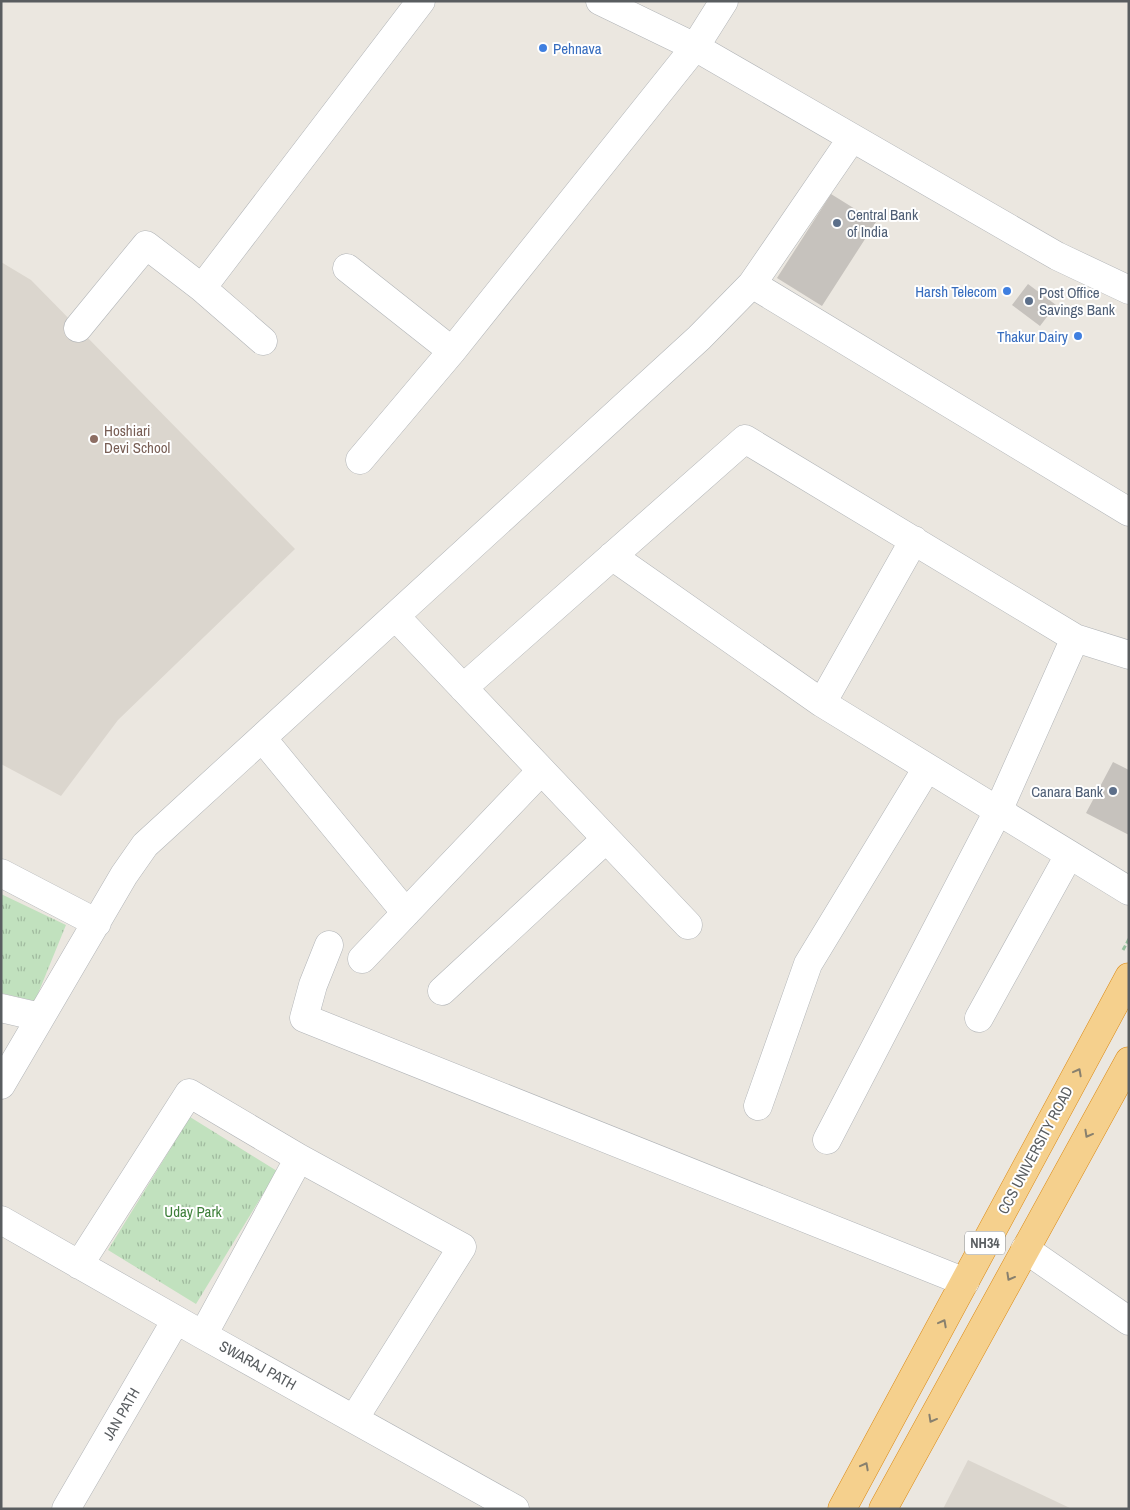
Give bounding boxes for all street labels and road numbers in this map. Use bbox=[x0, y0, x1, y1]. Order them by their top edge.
street label: CCS UNIVERSITY ROAD bbox=[992, 1082, 1078, 1218]
road number: NH34 bbox=[965, 1232, 1005, 1254]
street label: SWARAJ PATH bbox=[216, 1335, 300, 1395]
street label: JAN PATH bbox=[97, 1384, 145, 1444]

